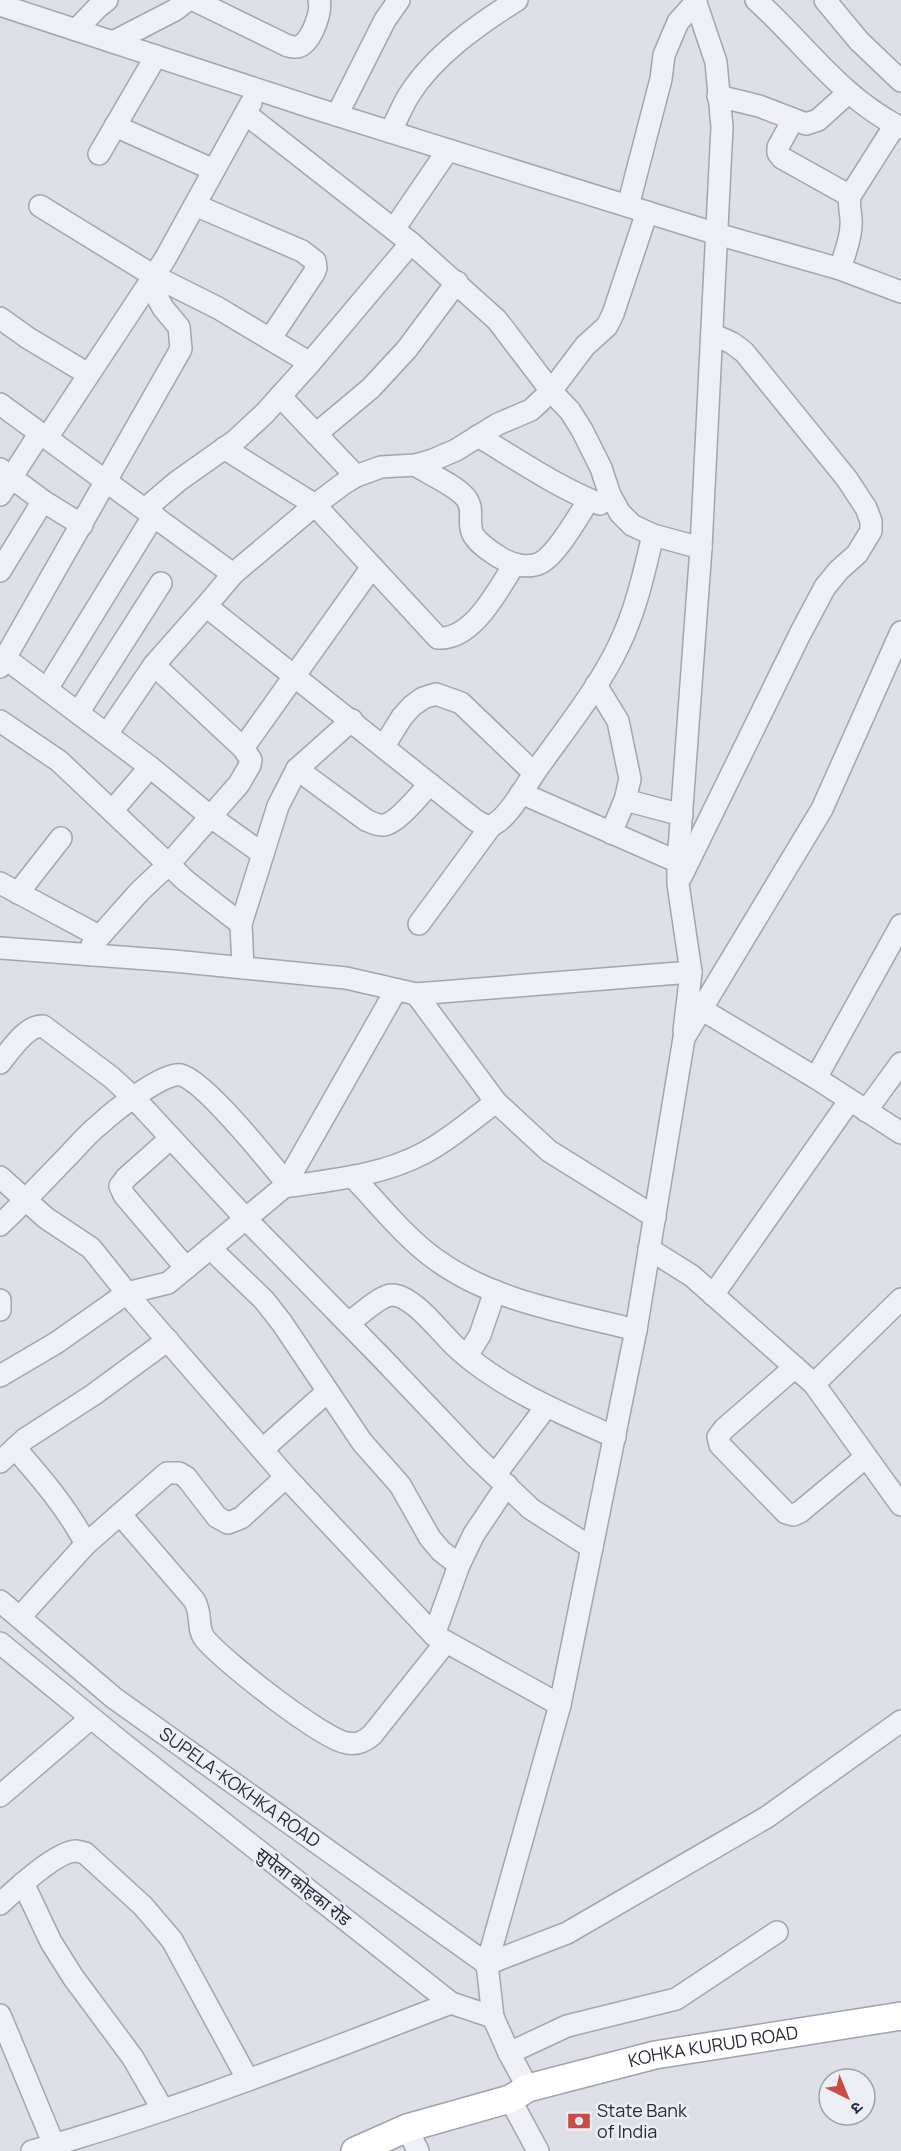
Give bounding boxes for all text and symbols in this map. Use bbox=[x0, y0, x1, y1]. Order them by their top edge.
street label: SUPELA-KOKHKA ROAD bbox=[155, 1721, 326, 1852]
street label: सुपेला कोहका रोड bbox=[250, 1841, 356, 1932]
street label: KOHKA KURUD ROAD bbox=[626, 2020, 800, 2072]
north arrow bbox=[817, 2067, 877, 2127]
text: उ bbox=[846, 2097, 868, 2120]
place label: State Bank of India bbox=[597, 2098, 688, 2143]
bank icon: State Bank of India bbox=[566, 2108, 592, 2134]

